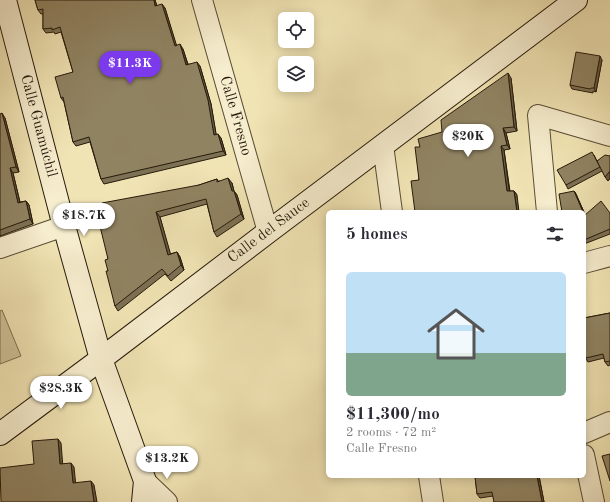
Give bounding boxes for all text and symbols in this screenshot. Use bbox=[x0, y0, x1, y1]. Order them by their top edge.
map controls bbox=[278, 12, 314, 92]
button: locate bbox=[278, 12, 314, 48]
pin: $11.3K bbox=[97, 51, 163, 85]
button: layers bbox=[278, 56, 314, 92]
text: $11.3K bbox=[108, 57, 152, 70]
street label: Calle Guamúchil bbox=[17, 73, 59, 179]
street label: Calle Fresno bbox=[217, 75, 253, 157]
pin: $20K bbox=[444, 124, 492, 158]
text: $20K bbox=[452, 130, 484, 143]
street label: Calle del Sauce bbox=[225, 196, 313, 266]
pin: $18.7K bbox=[51, 203, 117, 237]
text: $18.7K bbox=[62, 209, 106, 222]
icon: filters bbox=[544, 223, 566, 245]
text: 5 homes bbox=[346, 226, 408, 243]
icon: home bbox=[420, 298, 492, 370]
pin: $28.3K bbox=[28, 376, 94, 410]
text: $28.3K bbox=[39, 382, 83, 395]
text: $11,300/mo bbox=[346, 406, 440, 423]
text: 2 rooms · 72 m² bbox=[346, 426, 436, 439]
text: Calle Fresno bbox=[346, 442, 417, 455]
pin: $13.2K bbox=[134, 446, 200, 480]
text: $13.2K bbox=[145, 452, 189, 465]

